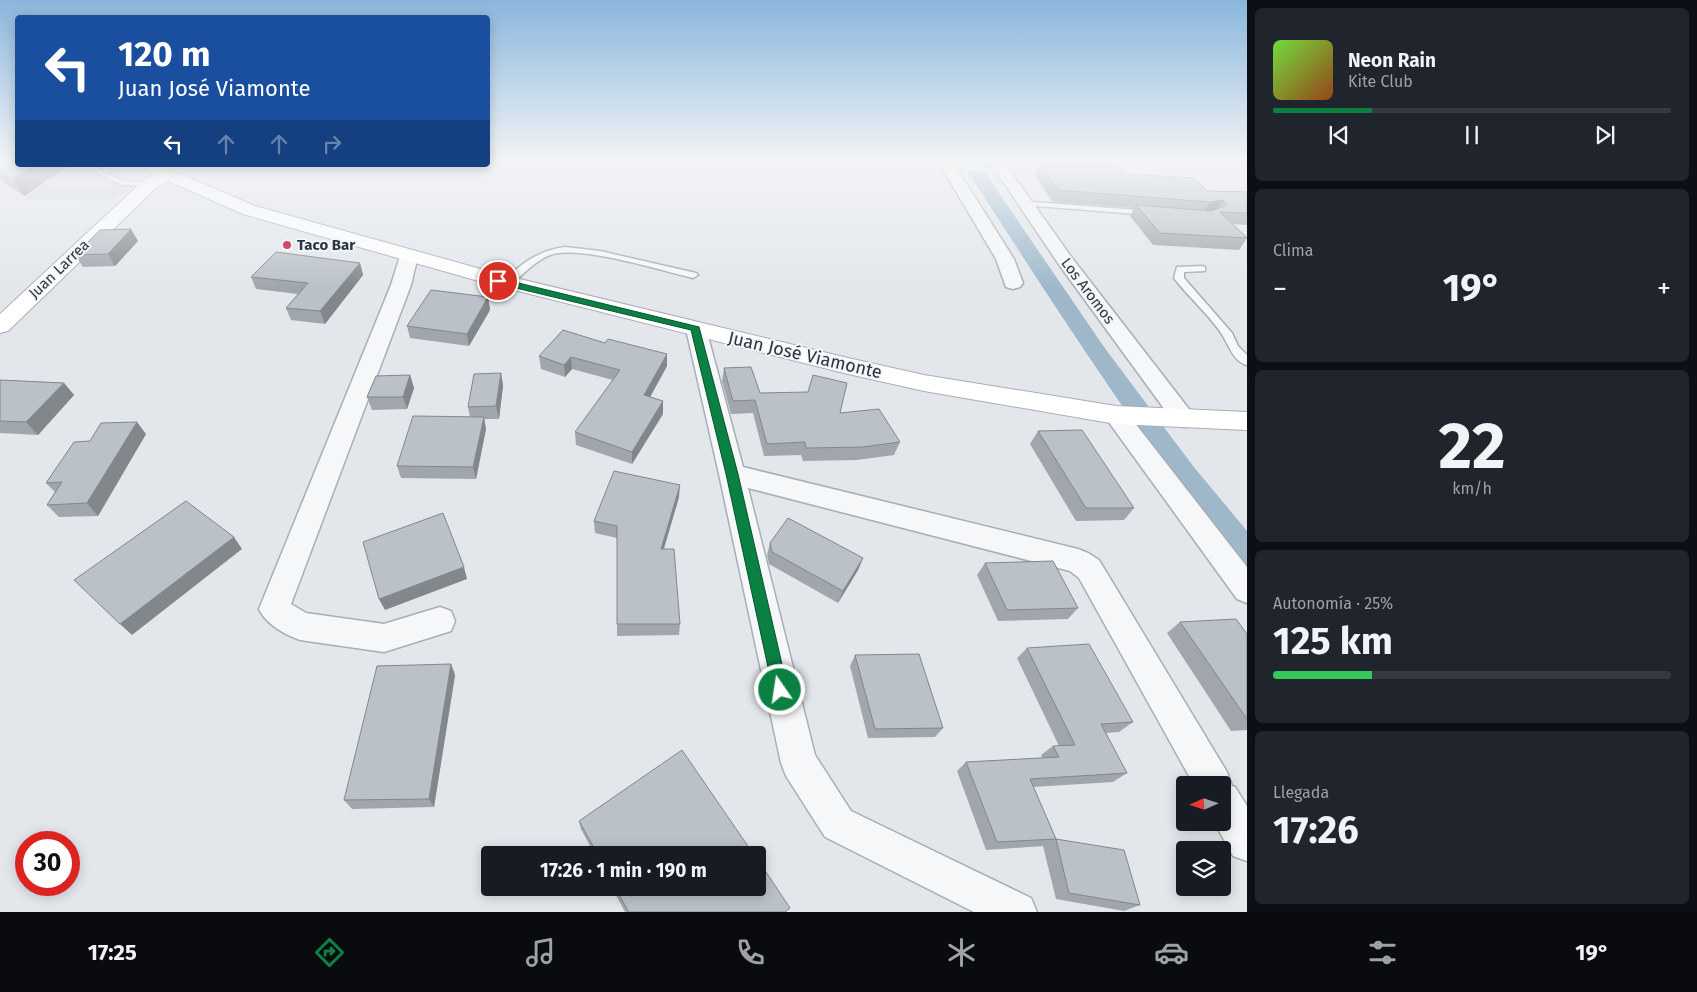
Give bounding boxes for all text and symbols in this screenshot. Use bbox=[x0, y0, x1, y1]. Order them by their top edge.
text: 120 m bbox=[118, 33, 211, 75]
icon: left bbox=[35, 35, 100, 100]
text: Neon Rain bbox=[1348, 49, 1436, 72]
text: Kite Club bbox=[1348, 72, 1413, 91]
text: Juan José Viamonte bbox=[118, 75, 310, 102]
icon: previous bbox=[1325, 121, 1353, 149]
icon: pause bbox=[1458, 121, 1486, 149]
icon: next bbox=[1591, 121, 1619, 149]
icon: left bbox=[159, 130, 187, 158]
icon: ahead bbox=[212, 130, 240, 158]
icon: ahead bbox=[265, 130, 293, 158]
icon: right bbox=[318, 130, 346, 158]
street label: Juan Larrea bbox=[25, 236, 93, 302]
place label: Taco Bar bbox=[297, 236, 356, 254]
marker: Taco Bar bbox=[281, 239, 293, 251]
text: Clima bbox=[1273, 241, 1313, 260]
street label: Los Aromos bbox=[1057, 254, 1119, 328]
pin bbox=[477, 260, 519, 302]
text: 19° bbox=[1443, 265, 1501, 311]
icon: arrive bbox=[484, 267, 512, 295]
text: − bbox=[1273, 272, 1287, 305]
text: + bbox=[1657, 272, 1671, 305]
street label: Juan José Viamonte bbox=[726, 327, 884, 383]
text: 22 bbox=[1438, 407, 1506, 485]
text: km/h bbox=[1452, 479, 1492, 498]
text: Autonomía · 25% bbox=[1273, 594, 1393, 613]
text: 125 km bbox=[1273, 618, 1393, 664]
position arrow bbox=[753, 663, 805, 715]
north arrow bbox=[1176, 776, 1231, 831]
map controls bbox=[1176, 776, 1231, 896]
text: Llegada bbox=[1273, 783, 1329, 802]
text: 17:26 bbox=[1273, 807, 1359, 853]
speed limit sign: 30 bbox=[15, 831, 80, 896]
button: layers bbox=[1176, 841, 1231, 896]
text: 17:26 · 1 min · 190 m bbox=[540, 859, 707, 882]
icon: directions bbox=[312, 935, 347, 970]
icon: music bbox=[523, 935, 558, 970]
icon: phone bbox=[733, 935, 768, 970]
icon: climate bbox=[944, 935, 979, 970]
icon: car bbox=[1154, 935, 1189, 970]
icon: filters bbox=[1365, 935, 1400, 970]
text: 17:25 bbox=[88, 939, 137, 966]
text: 19° bbox=[1575, 939, 1609, 966]

